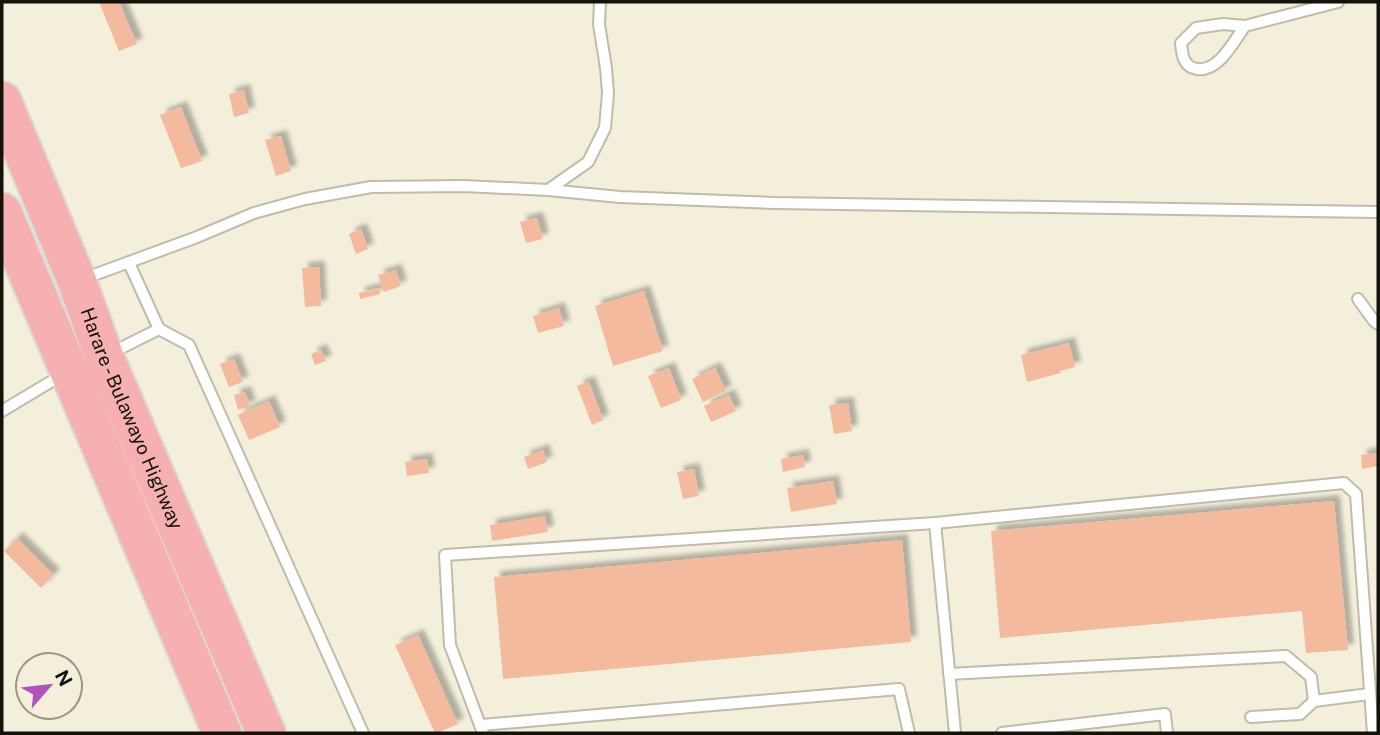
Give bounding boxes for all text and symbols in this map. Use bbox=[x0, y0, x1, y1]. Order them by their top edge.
street label: Harare - Bulawayo Highway bbox=[76, 304, 188, 533]
north arrow bbox=[14, 651, 84, 721]
text: N bbox=[51, 666, 77, 690]

